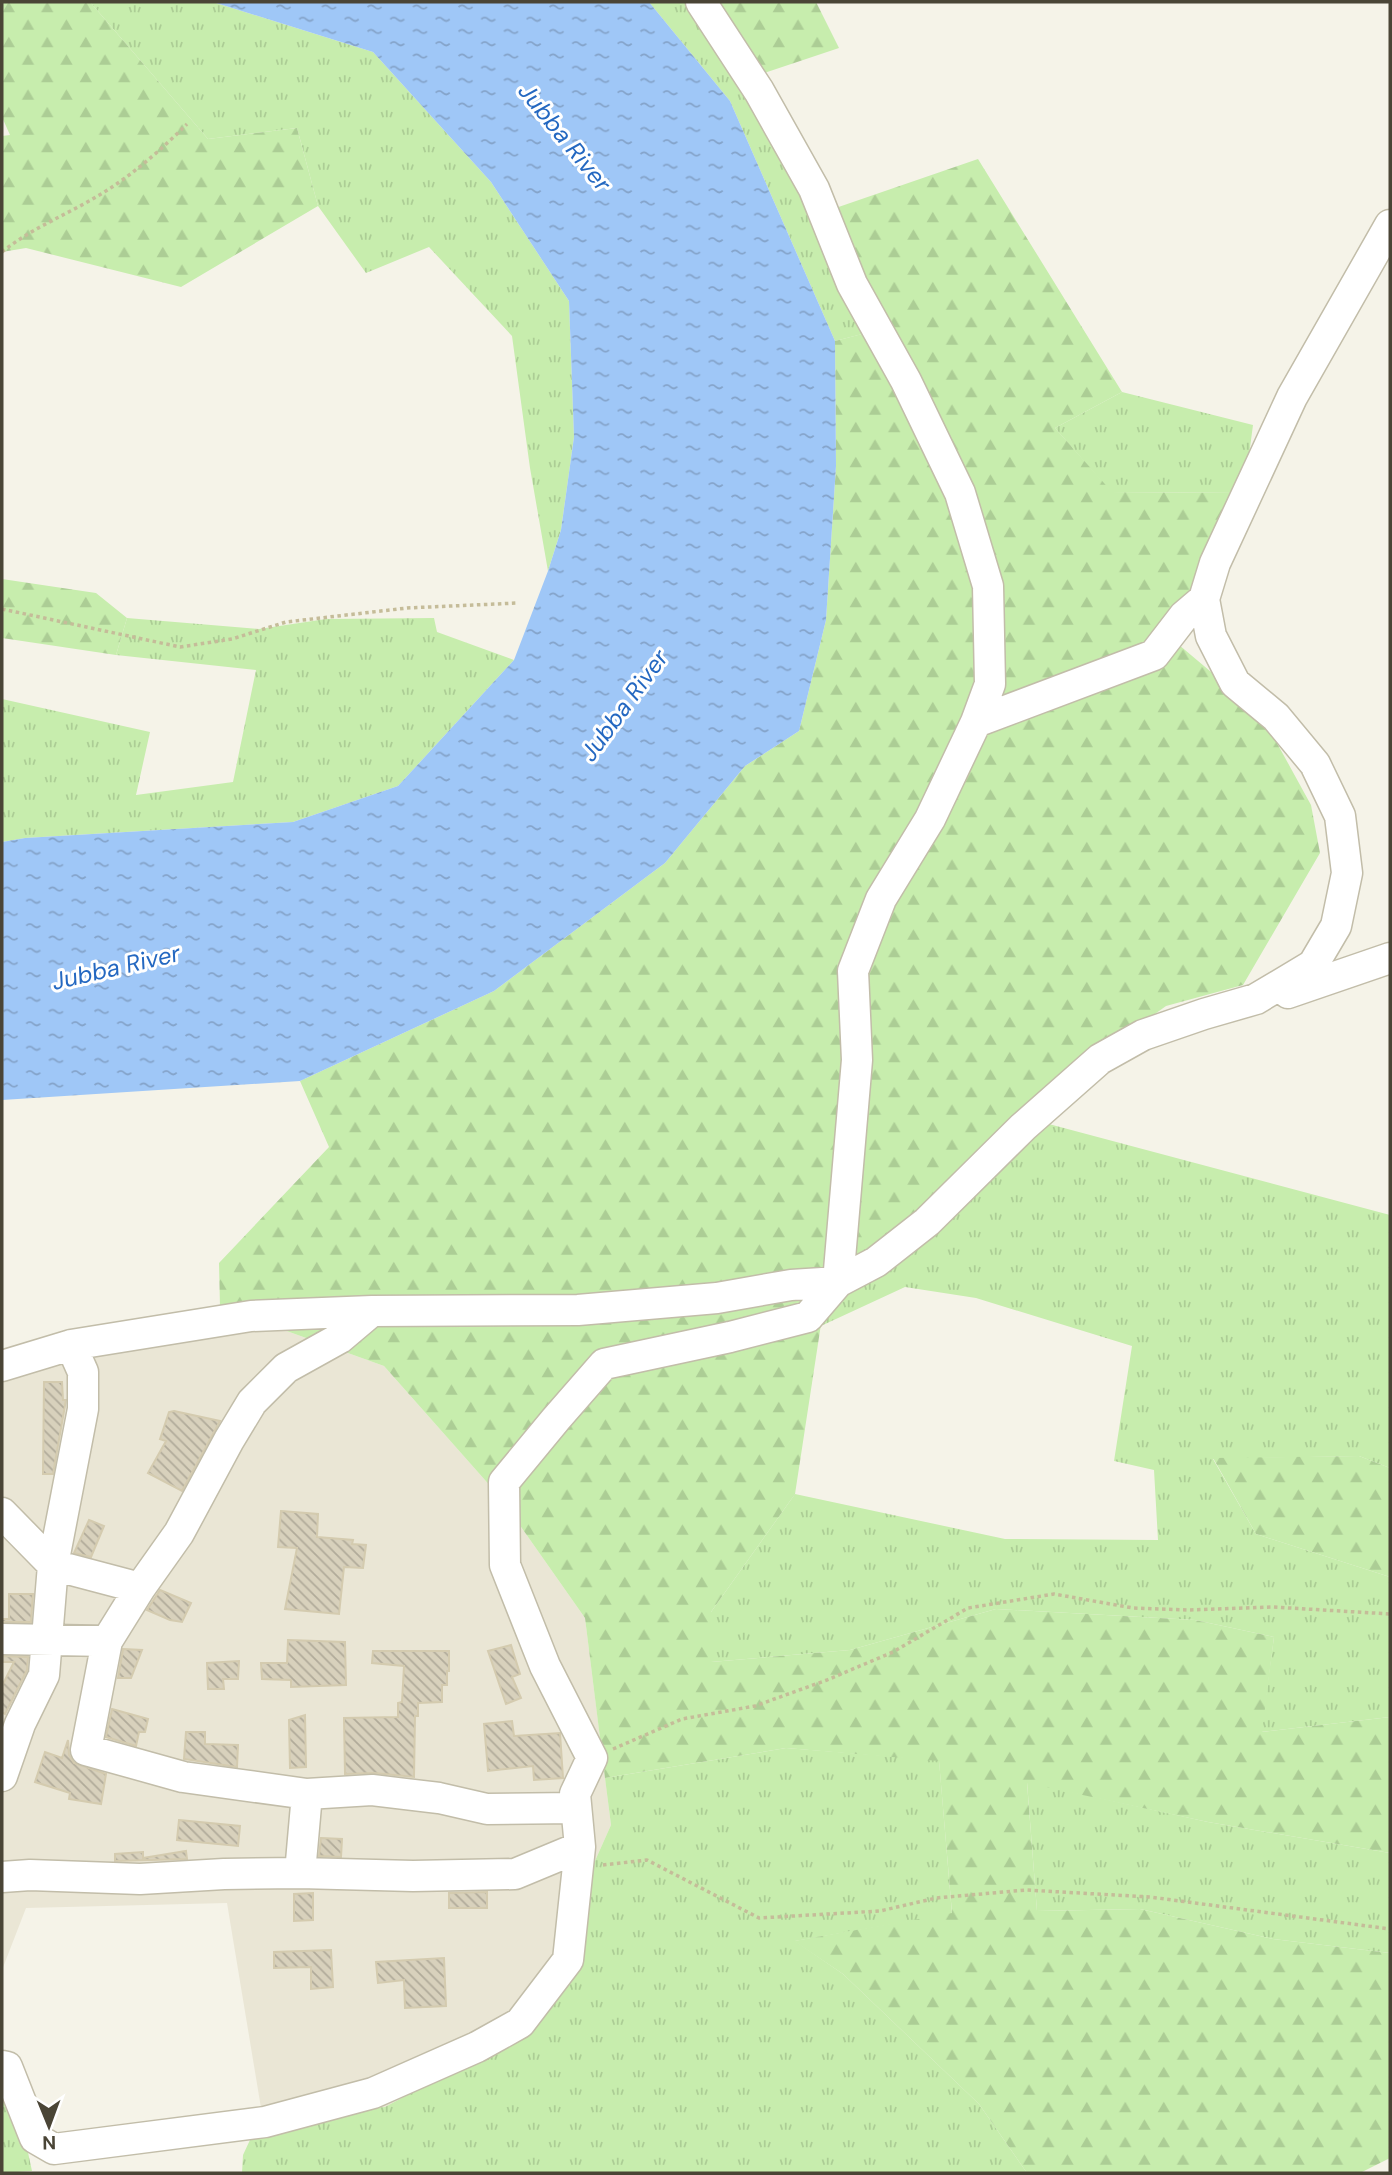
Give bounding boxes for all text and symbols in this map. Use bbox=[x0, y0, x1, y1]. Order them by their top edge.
water label: Jubba River bbox=[512, 77, 619, 198]
water label: Jubba River bbox=[573, 642, 676, 767]
water label: Jubba River bbox=[49, 937, 184, 997]
north arrow bbox=[14, 2091, 84, 2161]
text: N bbox=[42, 2130, 56, 2155]

